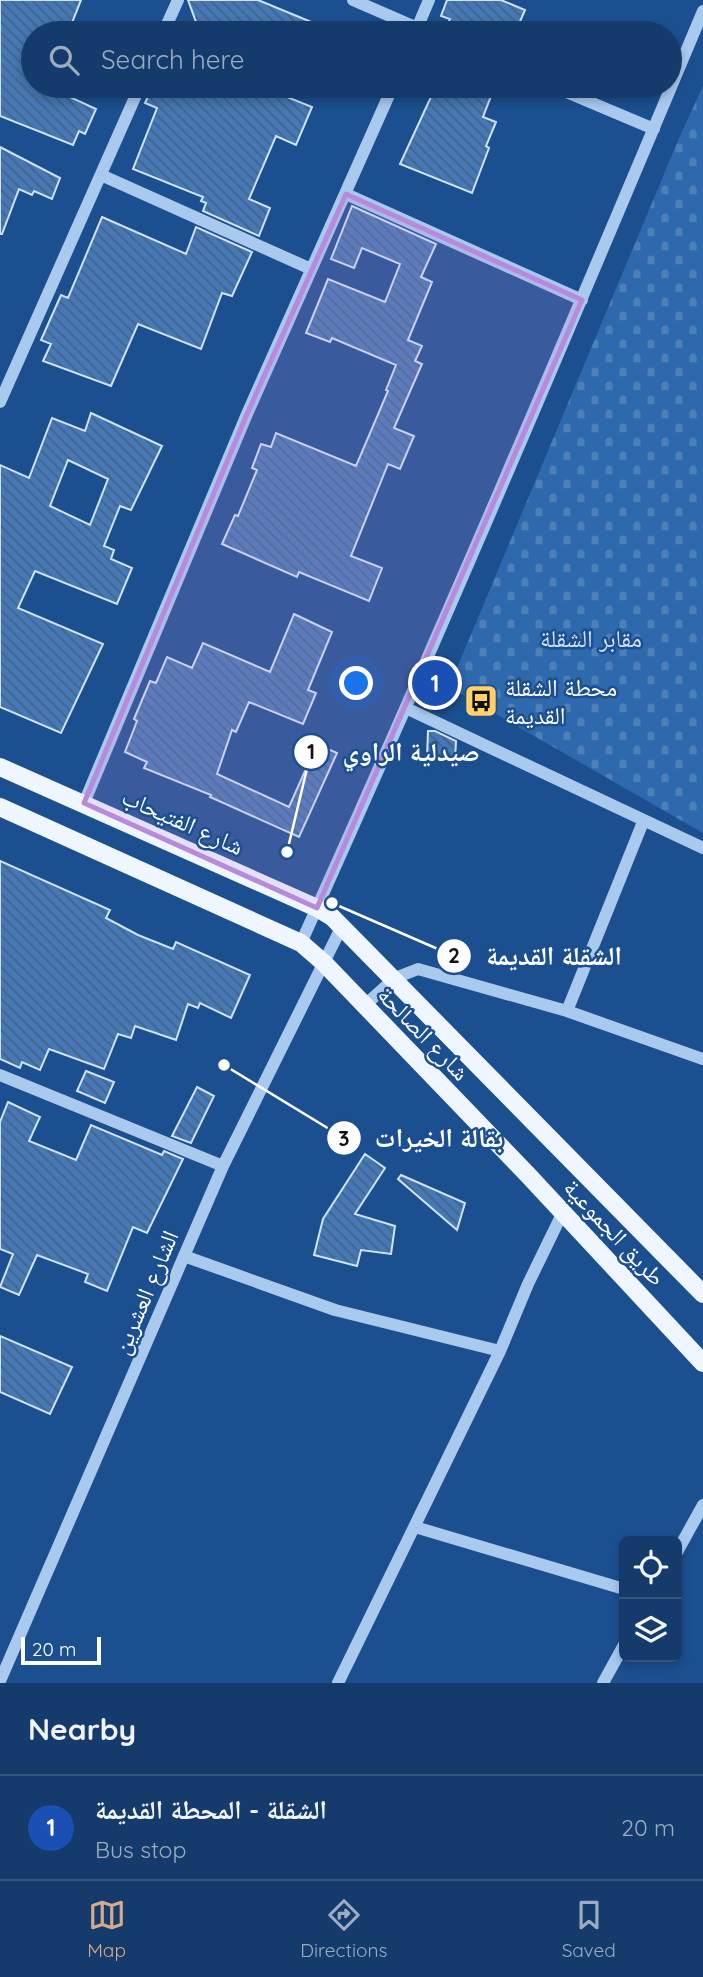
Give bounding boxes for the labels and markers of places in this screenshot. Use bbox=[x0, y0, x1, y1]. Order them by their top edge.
pin: 1 bbox=[412, 657, 458, 709]
place label: محطة الشقلة القديمة bbox=[505, 672, 617, 730]
bus stop icon: محطة الشقلة القديمة bbox=[462, 682, 500, 720]
callout: صيدلية الراوي bbox=[293, 729, 493, 776]
callout: الشقلة القديمة bbox=[437, 933, 636, 980]
callout: بقالة الخيرات bbox=[326, 1115, 518, 1162]

